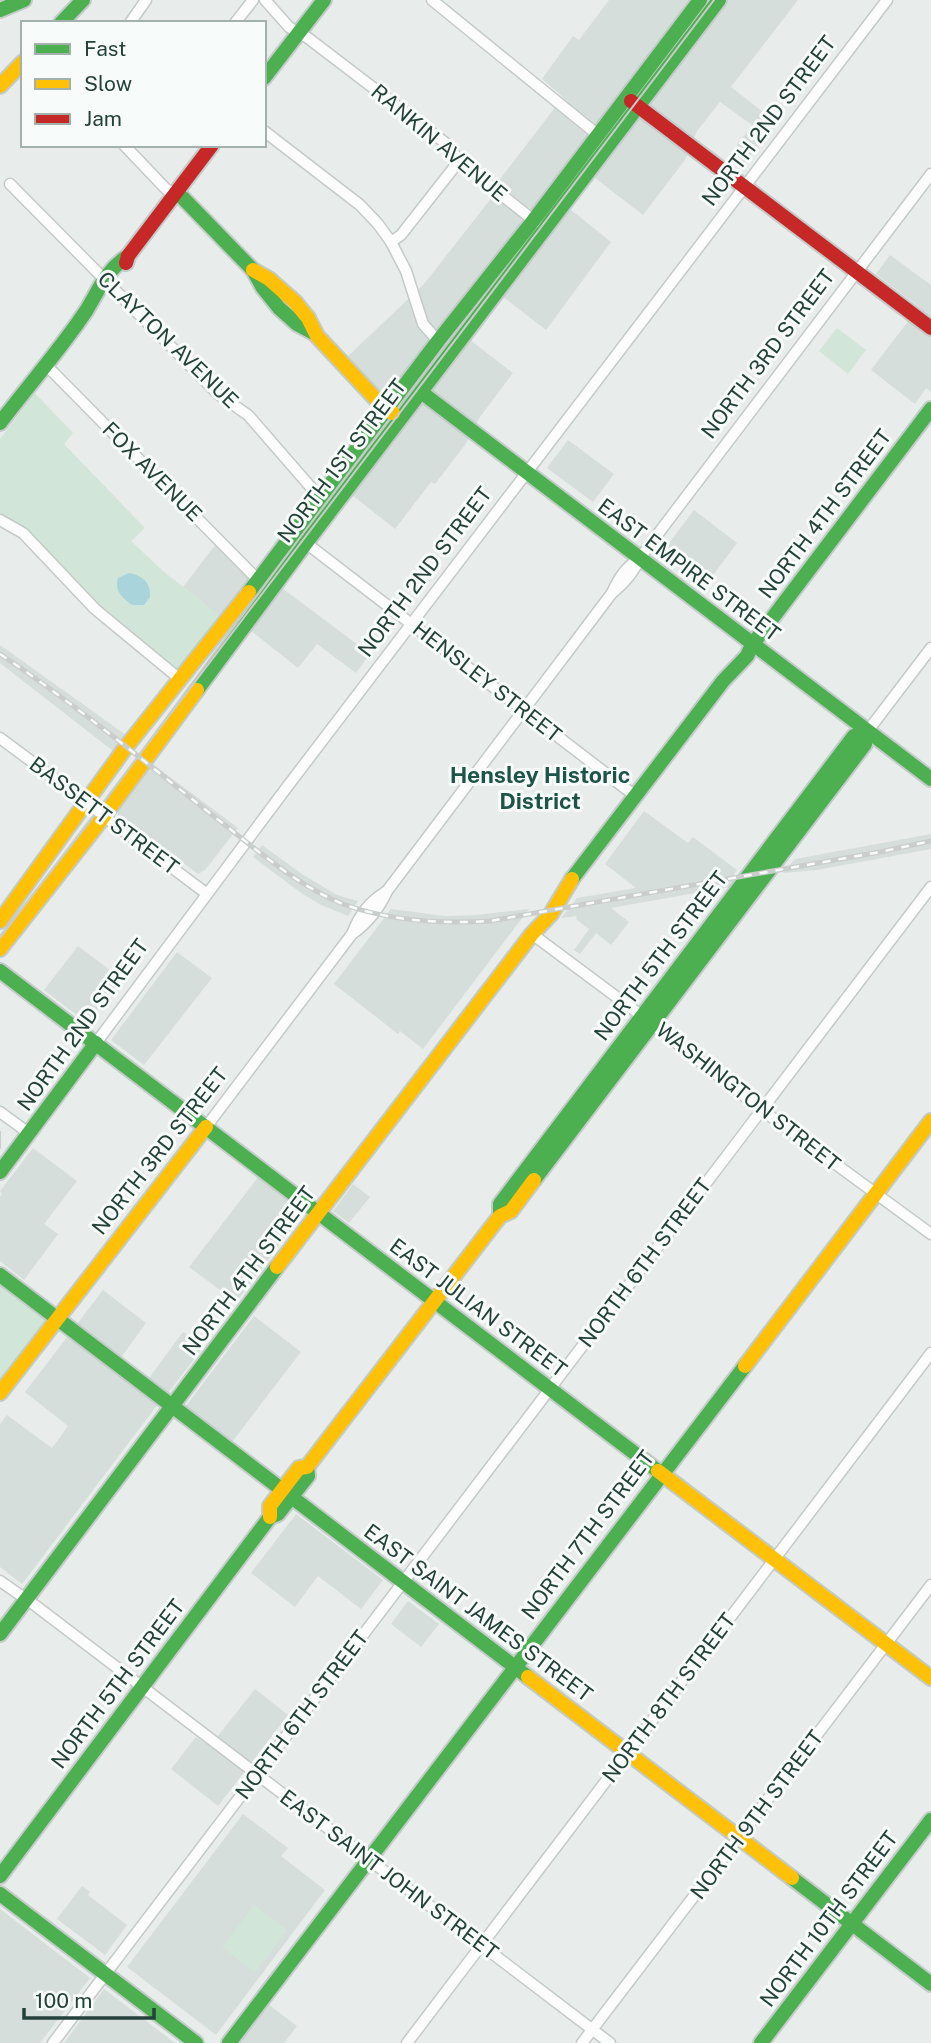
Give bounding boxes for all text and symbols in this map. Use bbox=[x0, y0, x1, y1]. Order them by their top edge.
legend bbox=[21, 21, 266, 147]
street label: NORTH 2ND STREET bbox=[697, 31, 841, 211]
text: Fast bbox=[84, 36, 126, 61]
text: Slow bbox=[84, 71, 132, 96]
street label: RANKIN AVENUE bbox=[366, 79, 512, 207]
text: Jam bbox=[84, 106, 122, 131]
street label: NORTH 3RD STREET bbox=[696, 264, 839, 443]
street label: CLAYTON AVENUE bbox=[93, 266, 244, 413]
street label: NORTH 1ST STREET bbox=[272, 374, 411, 547]
street label: FOX AVENUE bbox=[97, 417, 207, 527]
street label: NORTH 4TH STREET bbox=[753, 424, 896, 603]
street label: NORTH 2ND STREET bbox=[353, 482, 497, 662]
street label: EAST EMPIRE STREET bbox=[593, 493, 785, 646]
street label: HENSLEY STREET bbox=[408, 616, 567, 747]
street label: BASSETT STREET bbox=[25, 751, 184, 880]
district label: Hensley Historic District bbox=[450, 761, 630, 814]
street label: NORTH 5TH STREET bbox=[589, 866, 732, 1045]
street label: NORTH 2ND STREET bbox=[12, 934, 153, 1116]
street label: WASHINGTON STREET bbox=[651, 1017, 845, 1176]
street label: NORTH 3RD STREET bbox=[87, 1062, 233, 1239]
street label: NORTH 6TH STREET bbox=[573, 1173, 716, 1352]
street label: NORTH 4TH STREET bbox=[177, 1181, 320, 1360]
street label: EAST JULIAN STREET bbox=[385, 1233, 572, 1382]
street label: NORTH 7TH STREET bbox=[516, 1445, 659, 1624]
street label: EAST SAINT JAMES STREET bbox=[359, 1519, 597, 1707]
street label: NORTH 5TH STREET bbox=[46, 1594, 189, 1773]
street label: NORTH 8TH STREET bbox=[597, 1608, 740, 1787]
street label: NORTH 6TH STREET bbox=[230, 1625, 373, 1804]
street label: NORTH 9TH STREET bbox=[685, 1725, 828, 1904]
street label: EAST SAINT JOHN STREET bbox=[275, 1784, 503, 1965]
street label: NORTH 10TH STREET bbox=[754, 1826, 903, 2011]
scale bar bbox=[24, 1976, 154, 2020]
text: 100 m bbox=[35, 1988, 92, 2013]

